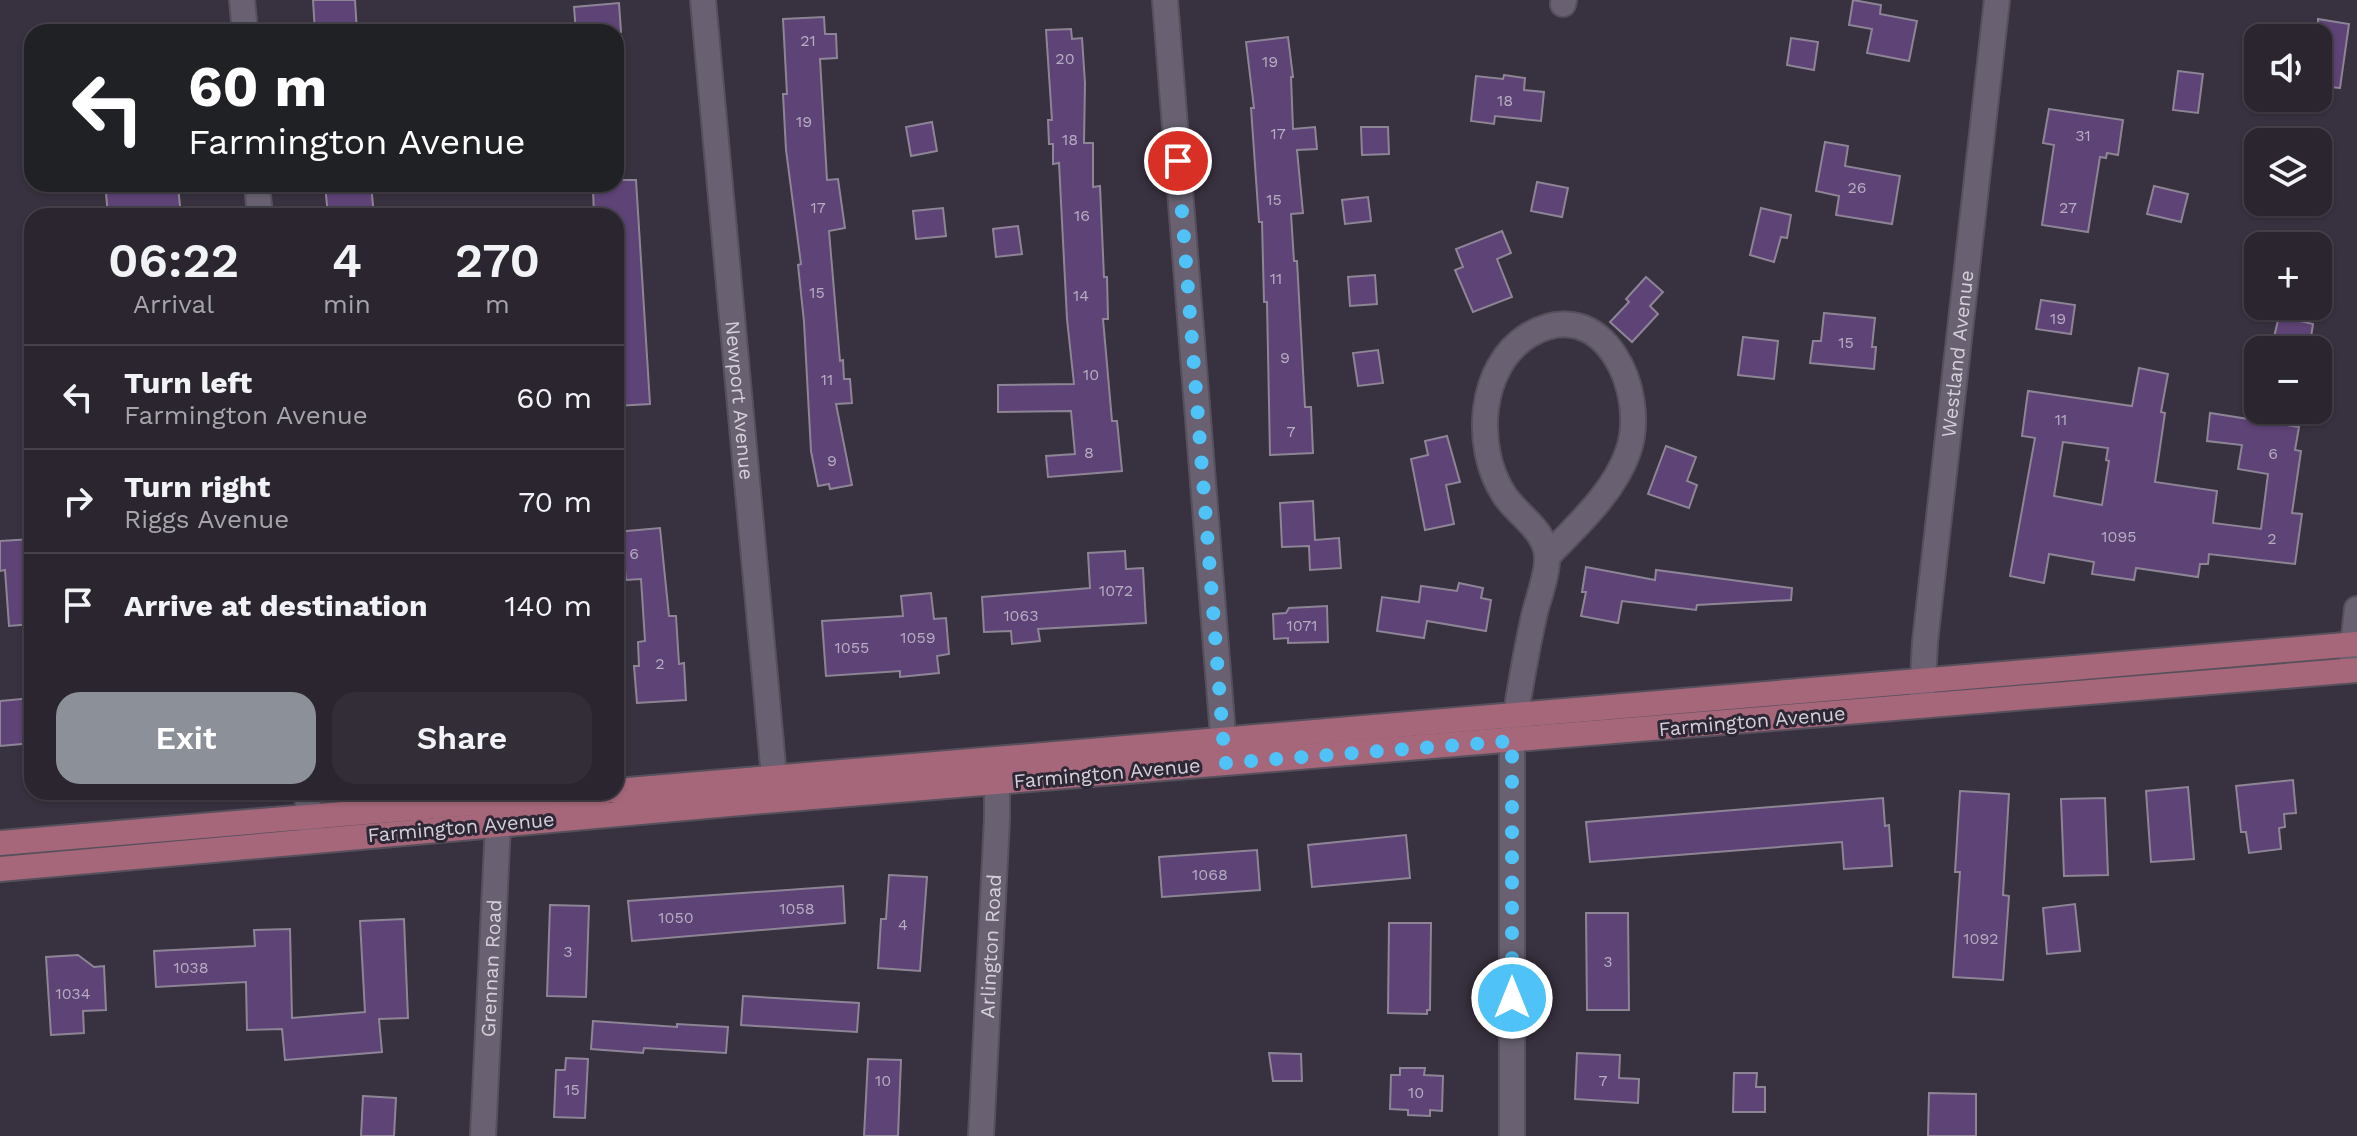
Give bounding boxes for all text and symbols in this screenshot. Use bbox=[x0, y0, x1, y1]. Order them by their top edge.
map controls bbox=[2244, 24, 2332, 424]
button: sound bbox=[2244, 24, 2332, 112]
house number: 21 bbox=[800, 31, 816, 50]
house number: 20 bbox=[1055, 49, 1075, 68]
house number: 19 bbox=[1262, 52, 1278, 71]
text: 60 m bbox=[188, 54, 327, 120]
icon: left bbox=[56, 56, 160, 160]
house number: 18 bbox=[1497, 91, 1513, 110]
house number: 19 bbox=[796, 112, 812, 131]
text: Farmington Avenue bbox=[188, 121, 526, 163]
house number: 17 bbox=[1270, 124, 1286, 143]
house number: 31 bbox=[2075, 126, 2091, 145]
pin bbox=[1144, 127, 1212, 195]
button: layers bbox=[2244, 128, 2332, 216]
house number: 18 bbox=[1062, 130, 1078, 149]
icon: arrive bbox=[1156, 139, 1200, 183]
house number: 26 bbox=[1847, 178, 1867, 197]
house number: 15 bbox=[1266, 190, 1282, 209]
house number: 17 bbox=[810, 198, 826, 217]
house number: 27 bbox=[2059, 198, 2077, 217]
house number: 16 bbox=[1074, 206, 1090, 225]
text: 06:22 bbox=[108, 232, 239, 289]
text: 4 bbox=[332, 232, 362, 289]
text: 270 bbox=[455, 232, 540, 289]
button: + bbox=[2244, 232, 2332, 320]
house number: 11 bbox=[1270, 269, 1282, 288]
street label: Westland Avenue bbox=[1936, 269, 1979, 439]
house number: 15 bbox=[809, 283, 825, 302]
house number: 14 bbox=[1073, 286, 1089, 305]
text: Arrival bbox=[133, 289, 214, 319]
text: min bbox=[323, 289, 371, 319]
text: m bbox=[485, 289, 510, 319]
house number: 19 bbox=[2050, 309, 2066, 328]
street label: Newport Avenue bbox=[720, 320, 759, 481]
house number: 15 bbox=[1838, 333, 1854, 352]
button: − bbox=[2244, 336, 2332, 424]
house number: 9 bbox=[1280, 348, 1290, 367]
text: Turn left bbox=[124, 365, 252, 400]
house number: 10 bbox=[1083, 365, 1099, 384]
house number: 11 bbox=[821, 370, 833, 389]
icon: left bbox=[56, 375, 100, 419]
text: 60 m bbox=[516, 380, 592, 415]
text: Farmington Avenue bbox=[124, 400, 368, 430]
house number: 11 bbox=[2055, 410, 2067, 429]
house number: 7 bbox=[1287, 422, 1296, 441]
house number: 8 bbox=[1084, 443, 1094, 462]
house number: 6 bbox=[2268, 444, 2278, 463]
house number: 9 bbox=[827, 451, 837, 470]
text: Turn right bbox=[124, 469, 270, 504]
icon: right bbox=[56, 479, 100, 523]
text: 70 m bbox=[518, 484, 592, 519]
text: Riggs Avenue bbox=[124, 504, 289, 534]
house number: 1095 bbox=[2101, 527, 2137, 546]
house number: 2 bbox=[2267, 529, 2277, 548]
house number: 6 bbox=[629, 544, 639, 563]
house number: 1072 bbox=[1099, 581, 1133, 600]
icon: arrive bbox=[56, 583, 100, 627]
text: Arrive at destination bbox=[124, 588, 428, 623]
text: 140 m bbox=[504, 588, 592, 623]
house number: 1063 bbox=[1003, 606, 1039, 625]
house number: 1071 bbox=[1286, 616, 1318, 635]
house number: 1059 bbox=[900, 628, 936, 647]
house number: 1055 bbox=[835, 638, 869, 657]
house number: 2 bbox=[655, 654, 665, 673]
button: Exit bbox=[56, 692, 316, 784]
button: Share bbox=[332, 692, 592, 784]
street label: Farmington Avenue bbox=[1658, 701, 1846, 741]
street label: Farmington Avenue bbox=[1013, 753, 1201, 793]
street label: Farmington Avenue bbox=[367, 807, 555, 847]
house number: 1068 bbox=[1192, 865, 1228, 884]
street label: Arlington Road bbox=[975, 874, 1006, 1019]
street label: Grennan Road bbox=[476, 899, 506, 1038]
house number: 1058 bbox=[779, 899, 815, 918]
house number: 1050 bbox=[658, 908, 694, 927]
house number: 4 bbox=[898, 915, 908, 934]
house number: 1092 bbox=[1963, 929, 1999, 948]
house number: 3 bbox=[563, 942, 573, 961]
house number: 3 bbox=[1603, 952, 1613, 971]
position arrow bbox=[1470, 956, 1554, 1040]
house number: 1038 bbox=[173, 958, 209, 977]
house number: 1034 bbox=[56, 984, 91, 1003]
house number: 10 bbox=[875, 1071, 891, 1090]
house number: 7 bbox=[1599, 1071, 1608, 1090]
house number: 15 bbox=[564, 1080, 580, 1099]
house number: 10 bbox=[1408, 1083, 1424, 1102]

